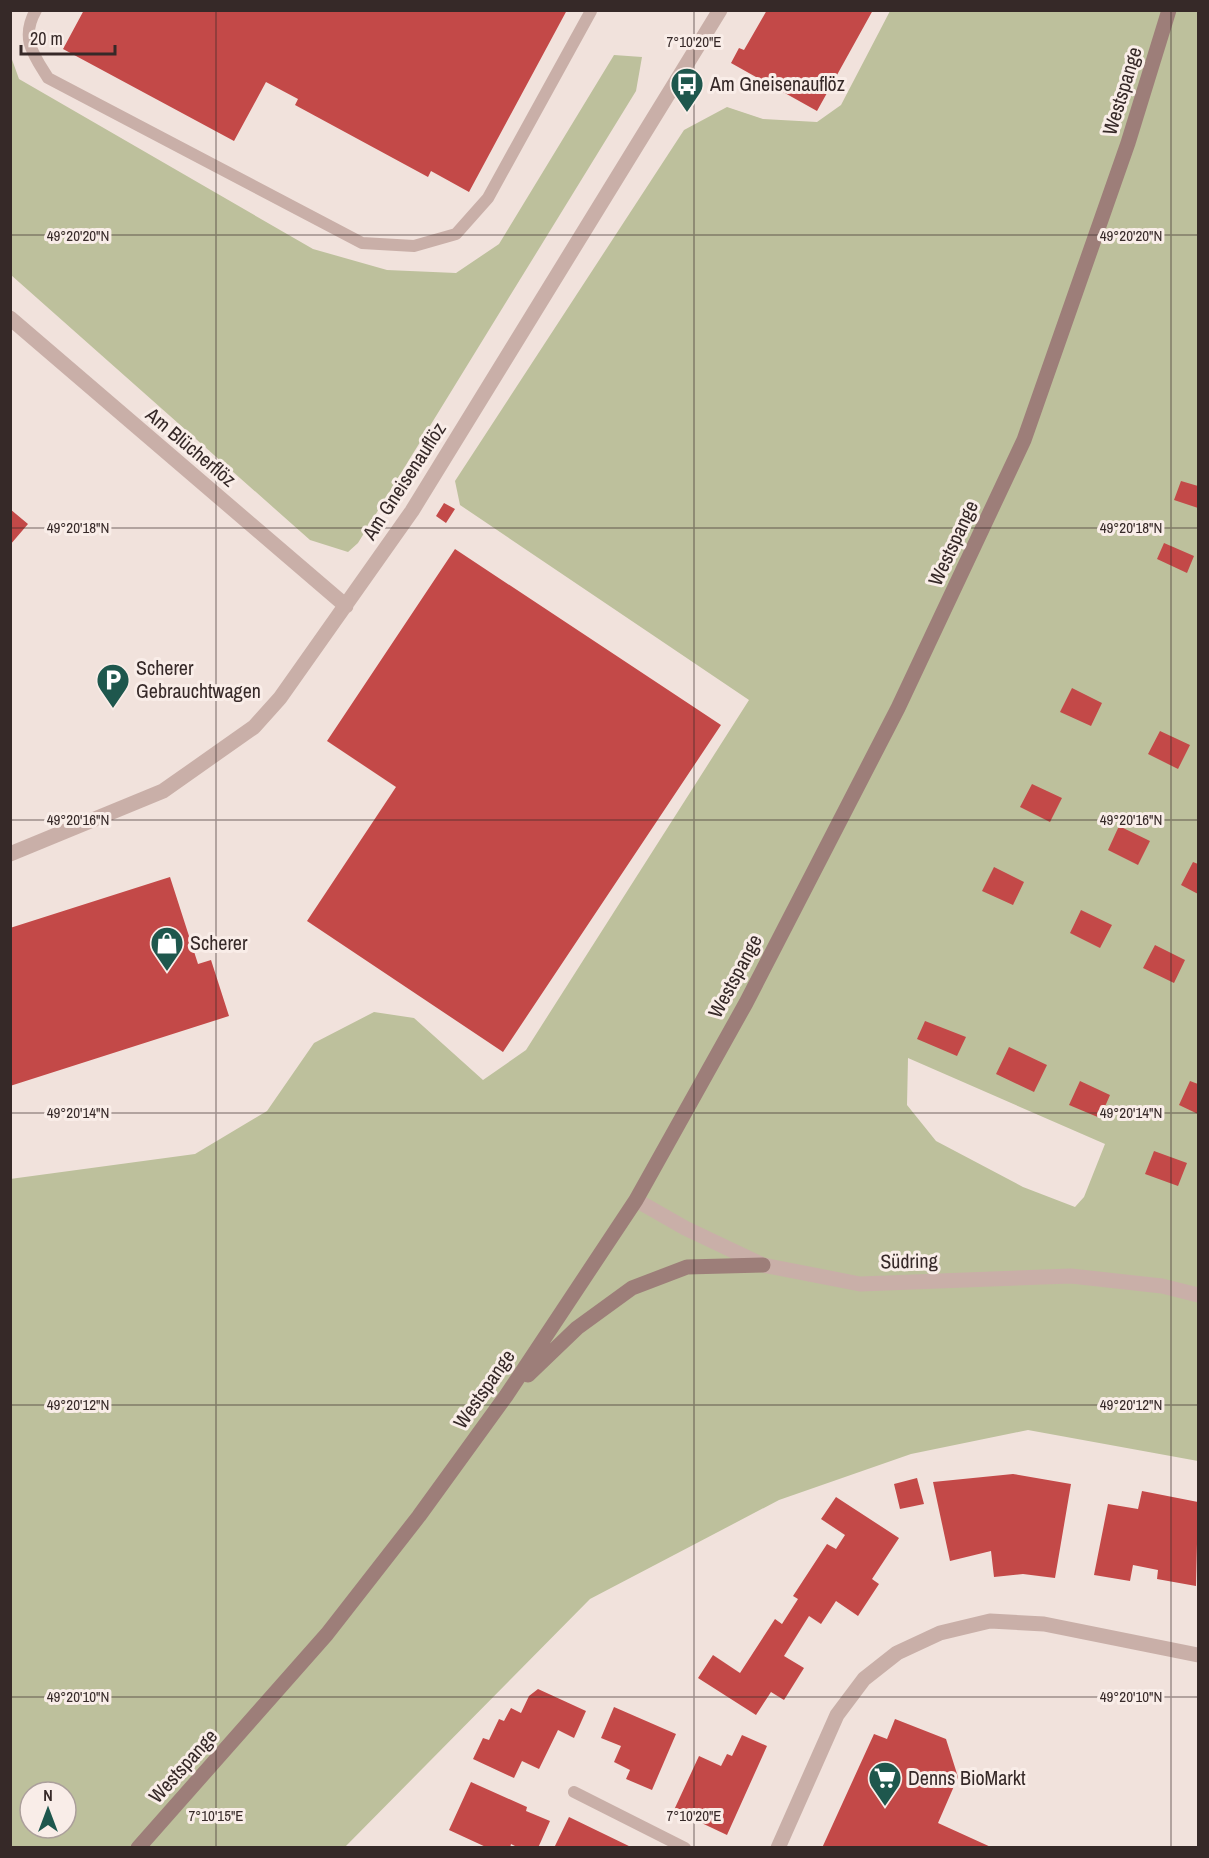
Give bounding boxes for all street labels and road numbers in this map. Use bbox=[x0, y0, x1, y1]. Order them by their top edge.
street label: Westspange bbox=[1095, 43, 1148, 138]
street label: Am Blücherflöz bbox=[140, 400, 242, 492]
street label: Am Gneisenauflöz bbox=[355, 417, 452, 545]
street label: Westspange bbox=[921, 496, 984, 590]
street label: Westspange bbox=[701, 929, 768, 1022]
street label: Südring bbox=[880, 1247, 938, 1274]
street label: Westspange bbox=[446, 1344, 521, 1434]
street label: Westspange bbox=[142, 1723, 223, 1808]

